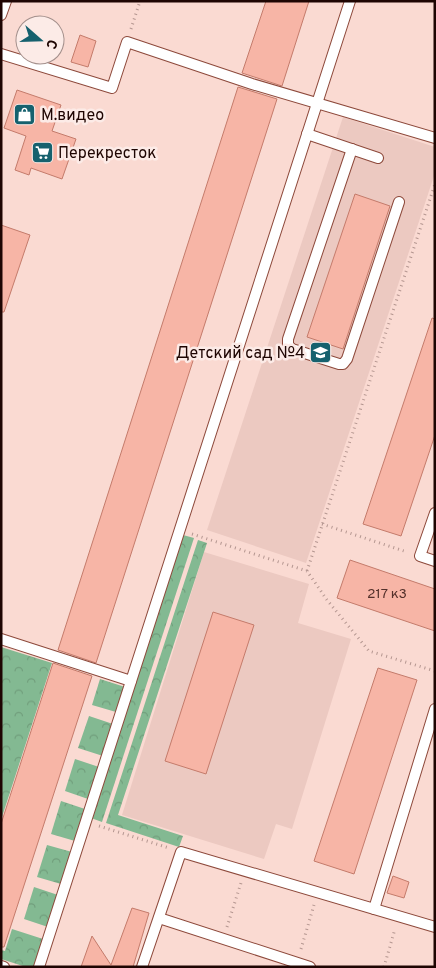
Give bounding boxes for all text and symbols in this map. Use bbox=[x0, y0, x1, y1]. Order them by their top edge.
north arrow bbox=[15, 15, 65, 65]
text: С bbox=[41, 37, 60, 51]
shop icon: М.видео bbox=[13, 102, 37, 126]
place label: М.видео bbox=[41, 106, 104, 126]
supermarket icon: Перекресток bbox=[30, 140, 54, 164]
place label: Перекресток bbox=[58, 144, 156, 164]
school or university icon: Детский сад №4 bbox=[309, 340, 333, 364]
place label: Детский сад №4 bbox=[176, 344, 305, 364]
house number: 217 к3 bbox=[367, 586, 407, 603]

